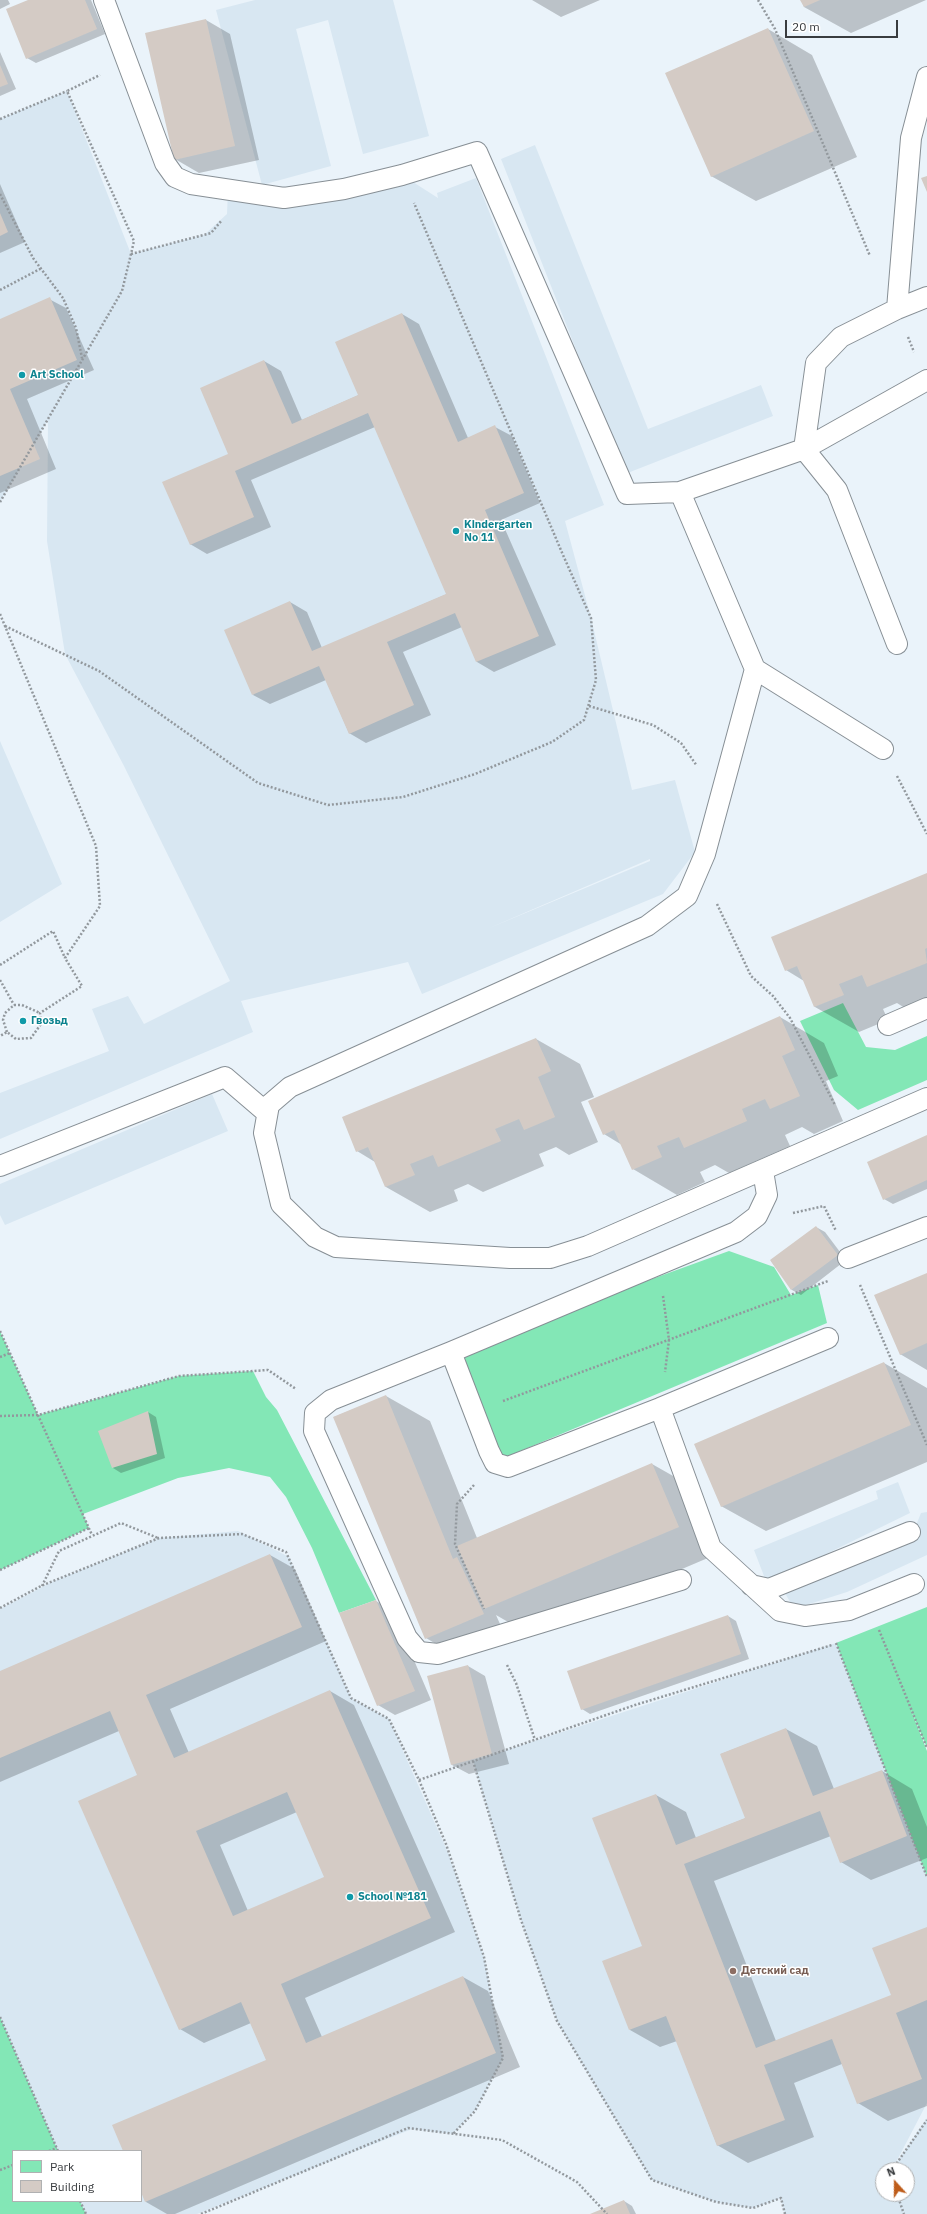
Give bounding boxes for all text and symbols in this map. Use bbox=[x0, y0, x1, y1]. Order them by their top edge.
scale bar bbox=[787, 12, 900, 38]
text: 20 m bbox=[792, 19, 820, 34]
place label: Art School bbox=[30, 368, 84, 382]
marker: Art School bbox=[17, 370, 27, 380]
place label: Kindergarten No 11 bbox=[464, 518, 532, 544]
marker: Kindergarten No 11 bbox=[451, 526, 461, 536]
place label: Гвозьд bbox=[31, 1014, 68, 1028]
marker: Гвозьд bbox=[18, 1016, 28, 1026]
place label: School №181 bbox=[358, 1890, 427, 1904]
marker: School №181 bbox=[345, 1892, 355, 1902]
place label: Детский сад bbox=[741, 1964, 809, 1978]
marker: Детский сад bbox=[728, 1966, 738, 1976]
legend bbox=[12, 2150, 142, 2202]
text: Park bbox=[50, 2159, 74, 2174]
north arrow bbox=[875, 2162, 915, 2202]
text: N bbox=[885, 2164, 897, 2180]
text: Building bbox=[50, 2179, 94, 2194]

